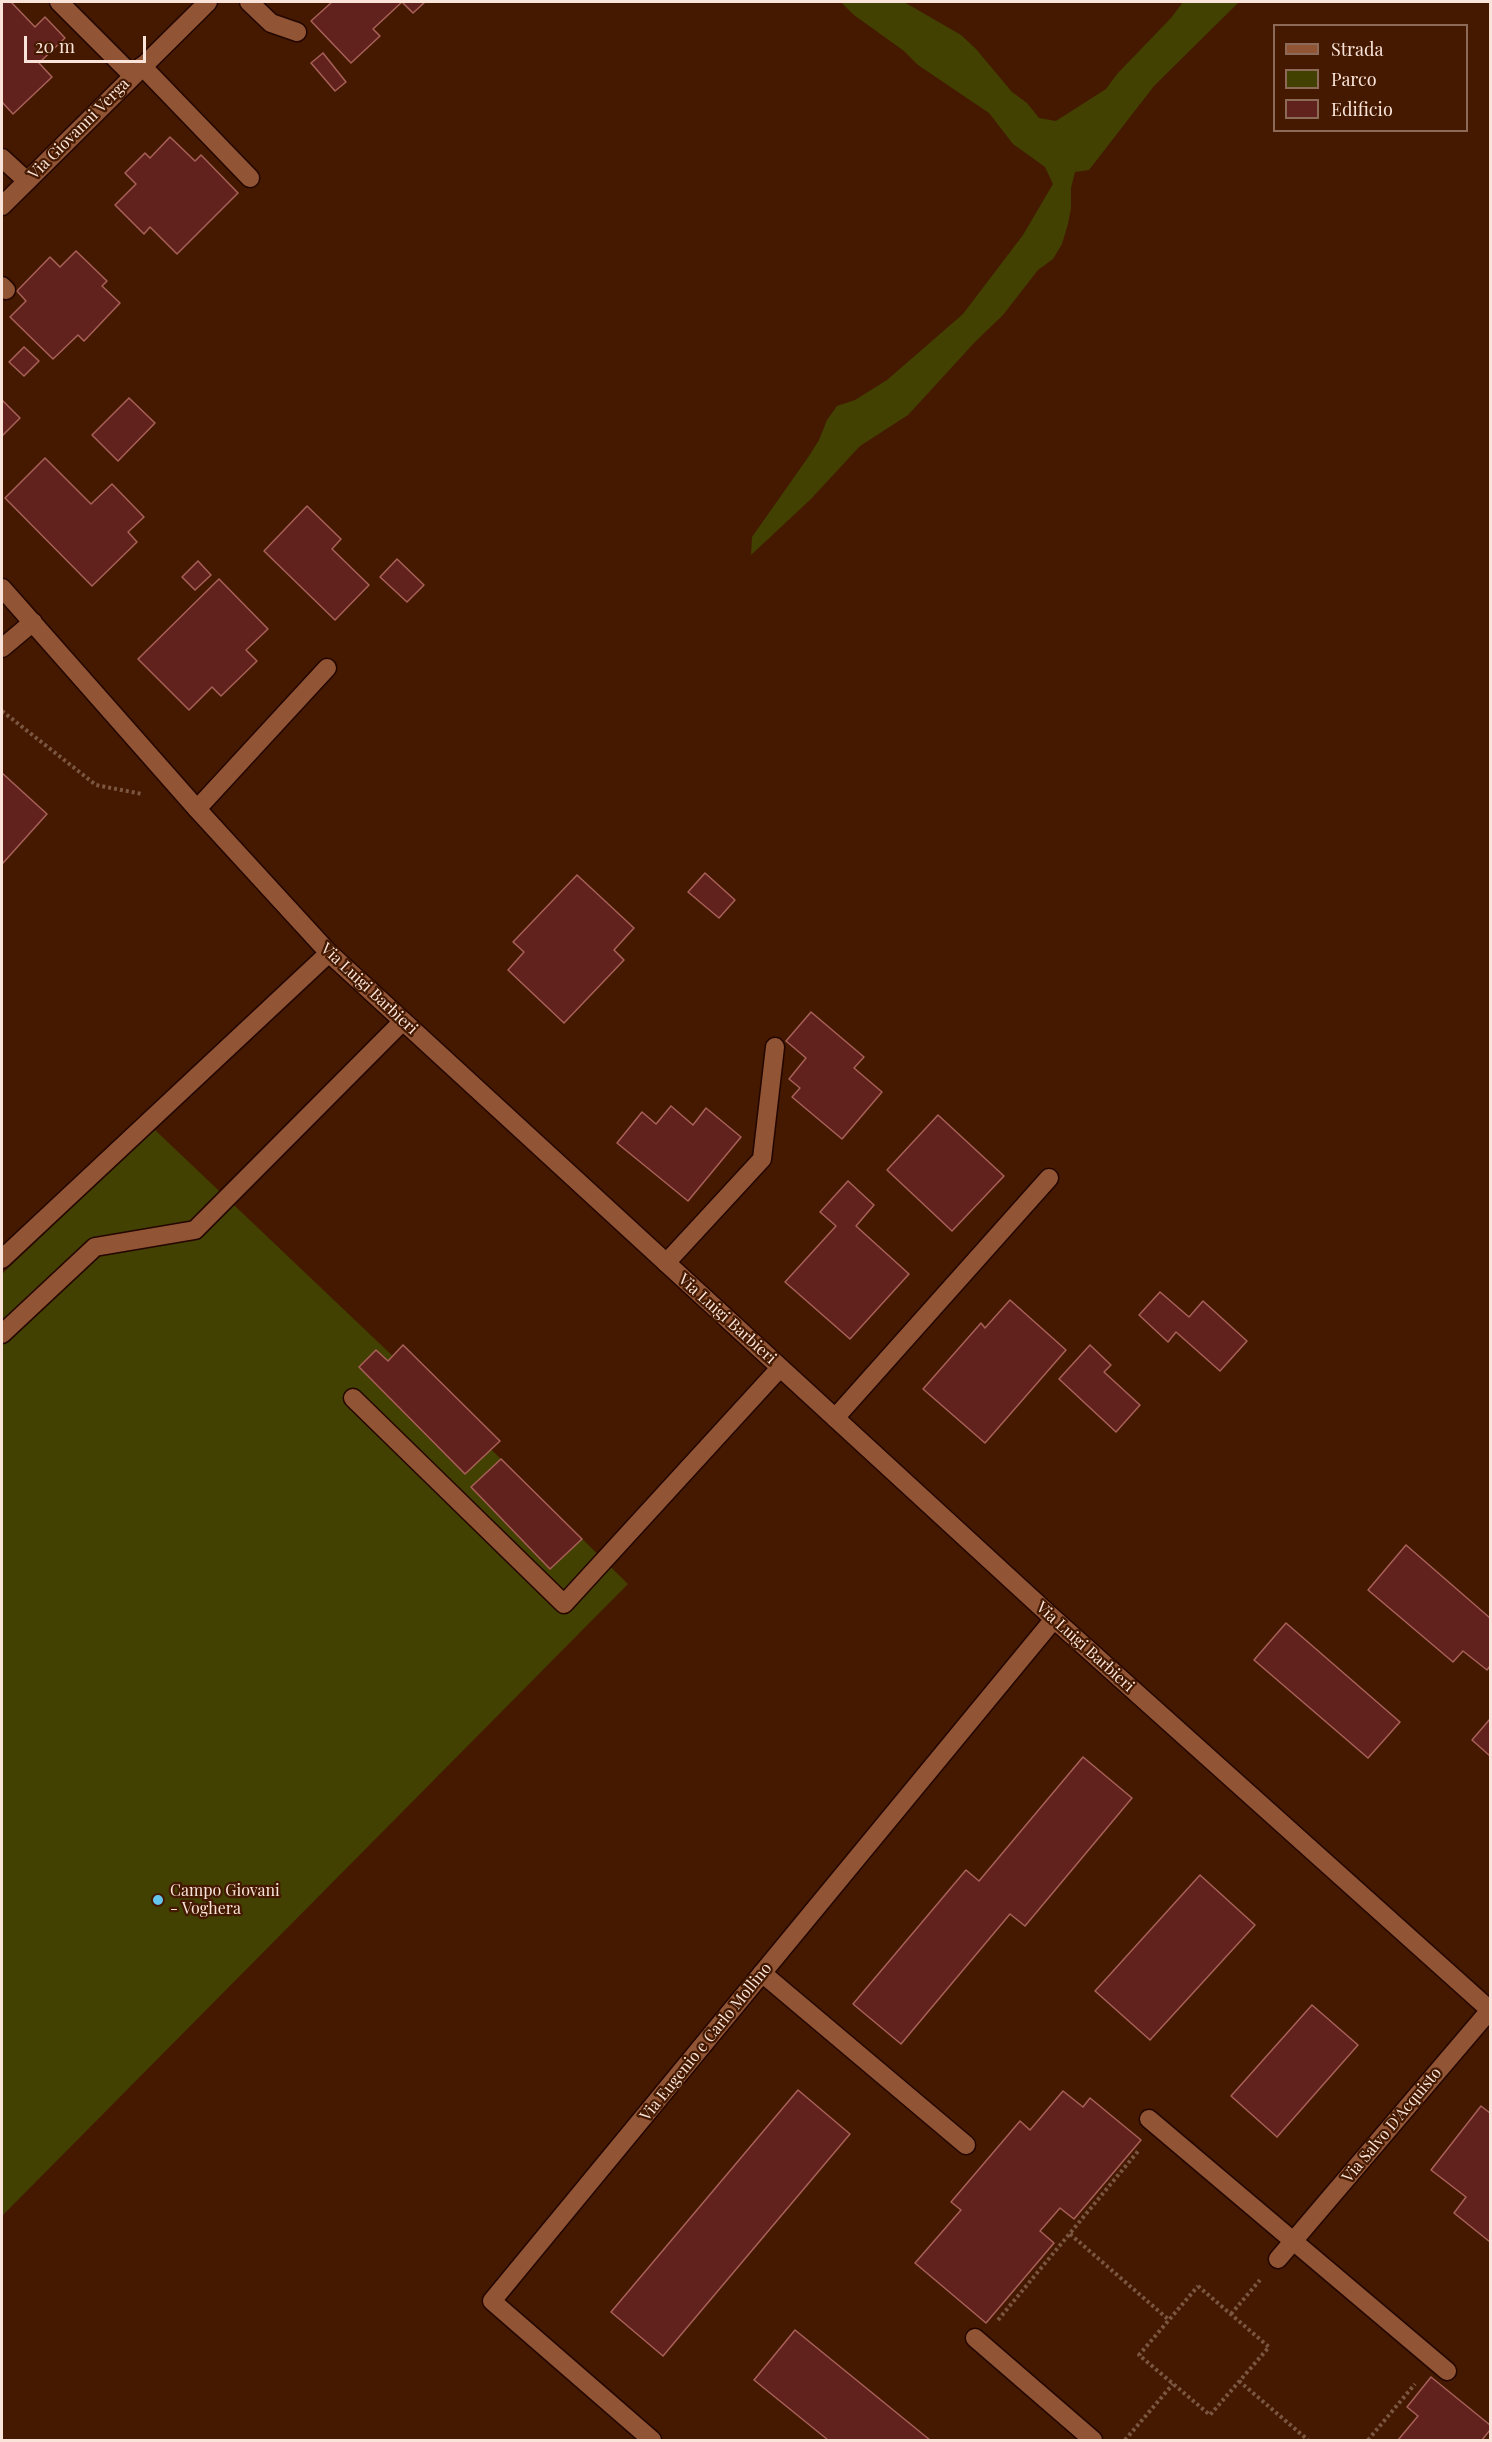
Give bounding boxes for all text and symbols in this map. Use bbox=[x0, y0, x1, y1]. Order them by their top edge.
scale bar bbox=[27, 24, 148, 62]
legend bbox=[1273, 24, 1468, 132]
text: 20 m bbox=[35, 34, 75, 58]
text: Strada bbox=[1331, 37, 1384, 61]
text: Parco bbox=[1331, 67, 1377, 91]
street label: Via Giovanni Verga bbox=[25, 75, 133, 183]
text: Edificio bbox=[1331, 97, 1393, 121]
street label: Via Luigi Barbieri bbox=[317, 939, 421, 1039]
street label: Via Luigi Barbieri bbox=[674, 1270, 780, 1368]
street label: Via Luigi Barbieri bbox=[1032, 1598, 1138, 1696]
place label: Campo Giovani - Voghera bbox=[170, 1881, 280, 1919]
marker: Campo Giovani - Voghera bbox=[151, 1893, 165, 1907]
street label: Via Eugenio e Carlo Mollino bbox=[636, 1959, 776, 2125]
street label: Via Salvo D'Acquisto bbox=[1338, 2064, 1446, 2186]

